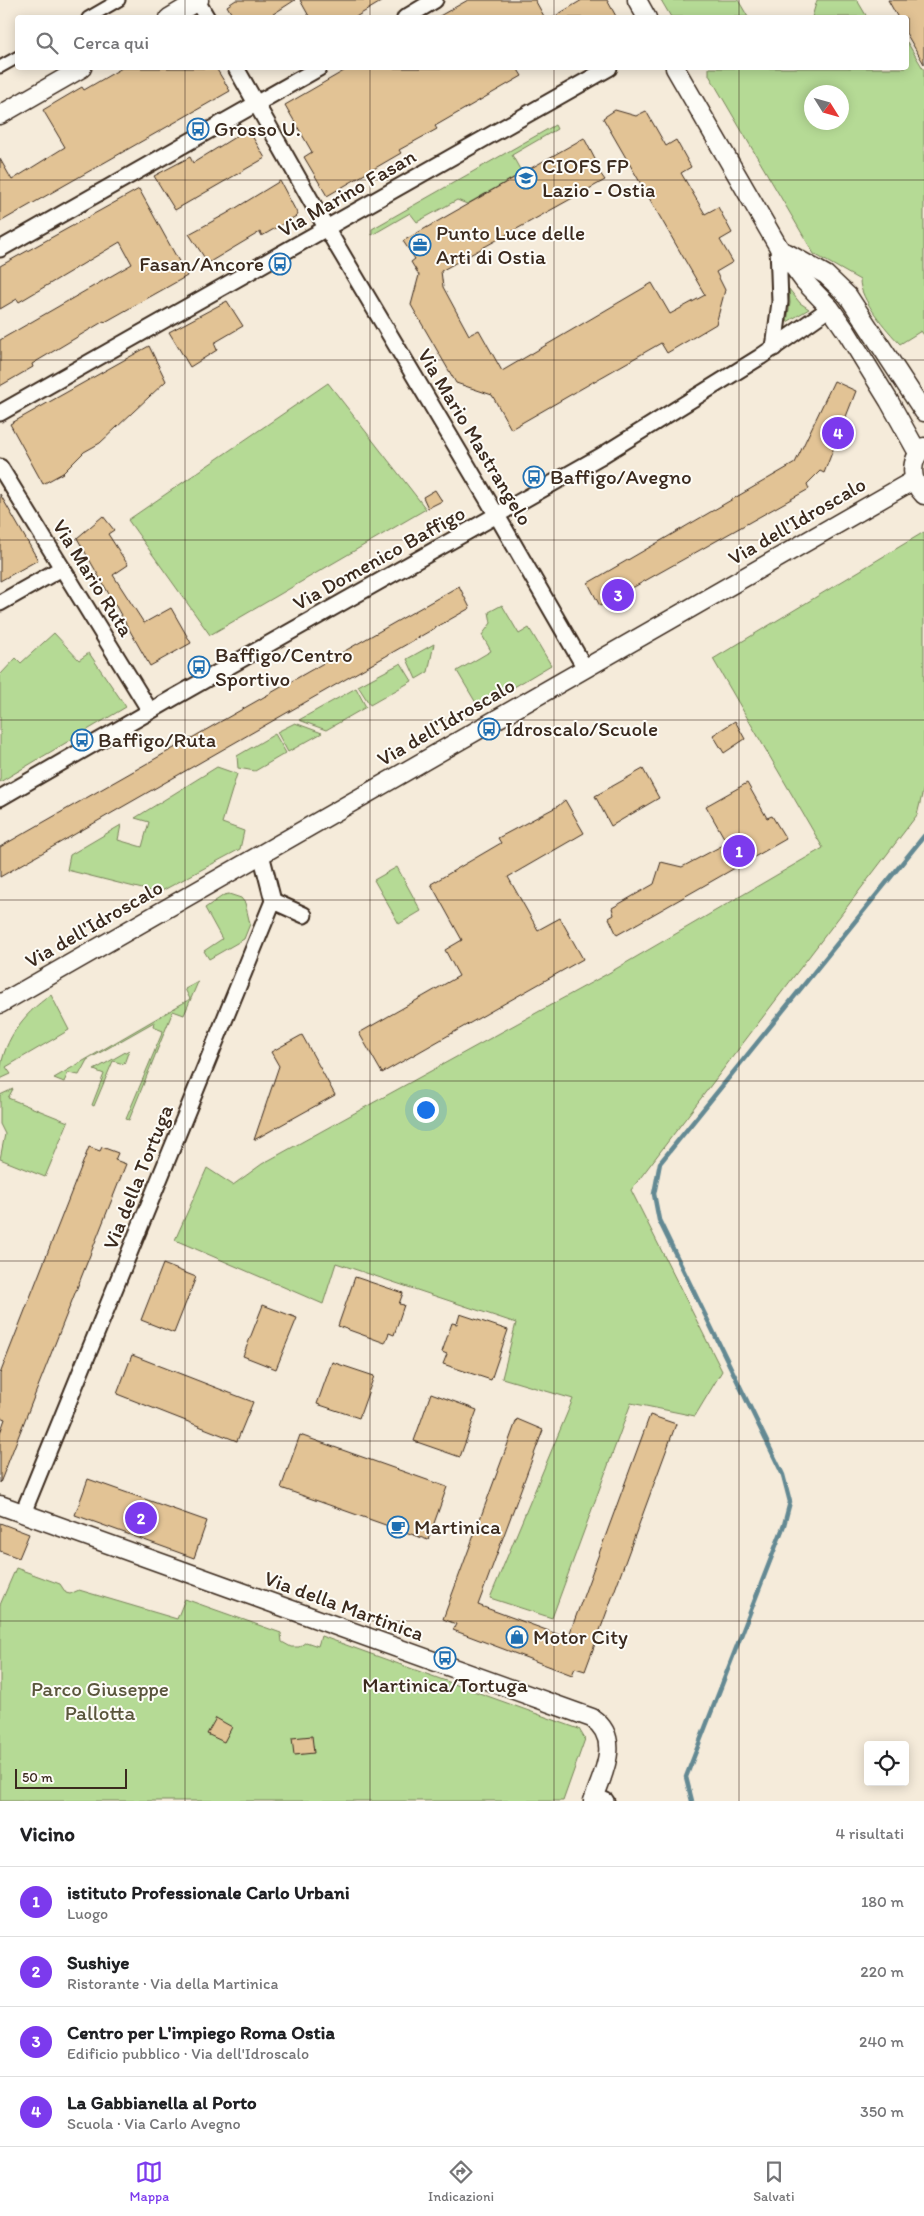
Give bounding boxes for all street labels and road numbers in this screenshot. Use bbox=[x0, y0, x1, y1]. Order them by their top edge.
street label: Via Marino Fasan bbox=[273, 143, 420, 242]
street label: Via Mario Mastrangelo bbox=[413, 344, 538, 530]
street label: Via dell'Idroscalo bbox=[724, 471, 870, 570]
street label: Via Domenico Baffigo bbox=[288, 500, 469, 615]
street label: Via Mario Ruta bbox=[48, 515, 139, 641]
street label: Via dell'Idroscalo bbox=[373, 672, 519, 771]
street label: Via dell'Idroscalo bbox=[21, 874, 167, 973]
street label: Via della Tortuga bbox=[97, 1101, 178, 1253]
street label: Via della Martinica bbox=[261, 1565, 427, 1646]

